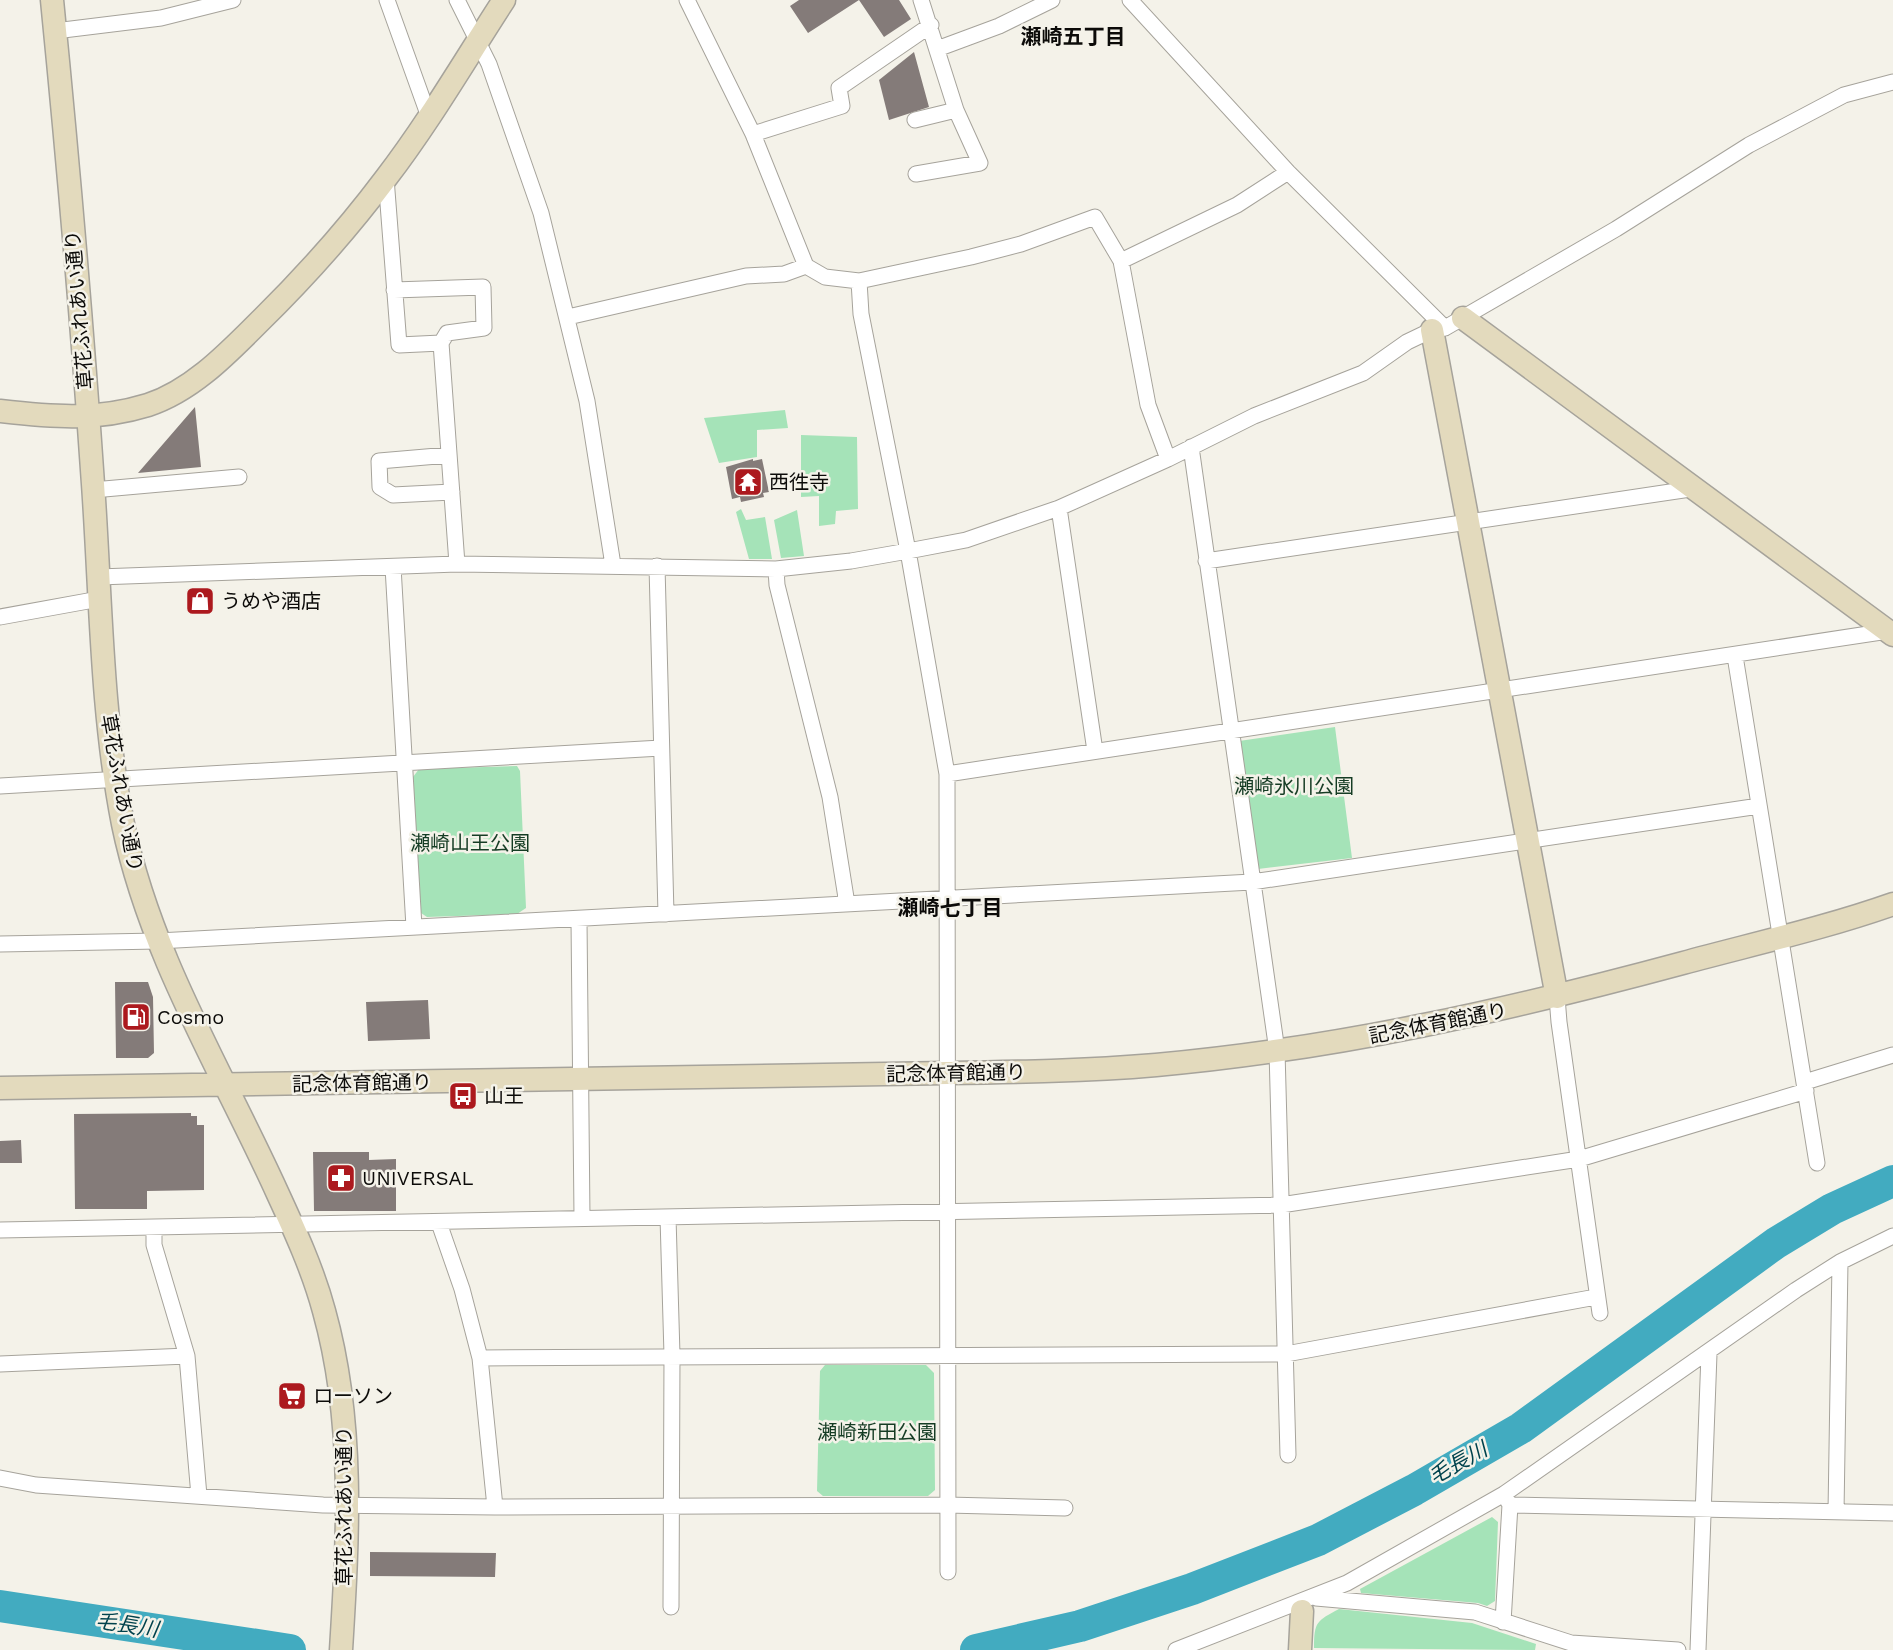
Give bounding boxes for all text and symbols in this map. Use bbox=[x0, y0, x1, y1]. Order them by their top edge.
district label: 瀬崎五丁目 bbox=[1021, 24, 1126, 49]
street label: 草花ふれあい通り bbox=[60, 229, 98, 391]
temple icon: 西徃寺 bbox=[732, 466, 764, 498]
place label: 西徃寺 bbox=[769, 470, 829, 494]
shop icon: うめや酒店 bbox=[184, 585, 216, 617]
place label: うめや酒店 bbox=[221, 589, 321, 613]
street label: 草花ふれあい通り bbox=[96, 712, 148, 874]
park label: 瀬崎氷川公園 bbox=[1234, 774, 1354, 798]
park label: 瀬崎山王公園 bbox=[410, 831, 530, 855]
district label: 瀬崎七丁目 bbox=[898, 895, 1003, 920]
street label: 記念体育館通り bbox=[1367, 998, 1509, 1048]
fuel station icon: Cosmo bbox=[120, 1001, 152, 1033]
place label: Cosmo bbox=[157, 1005, 224, 1029]
street label: 記念体育館通り bbox=[886, 1060, 1026, 1086]
street label: 記念体育館通り bbox=[292, 1070, 432, 1096]
bus stop icon: 山王 bbox=[447, 1080, 479, 1112]
place label: 山王 bbox=[484, 1084, 524, 1108]
pharmacy icon: UNIVERSAL bbox=[325, 1162, 357, 1194]
place label: UNIVERSAL bbox=[362, 1166, 474, 1190]
supermarket icon: ローソン bbox=[276, 1380, 308, 1412]
place label: ローソン bbox=[313, 1384, 393, 1408]
park label: 瀬崎新田公園 bbox=[817, 1420, 937, 1444]
street label: 草花ふれあい通り bbox=[332, 1426, 356, 1586]
water label: 毛長川 bbox=[1424, 1435, 1493, 1489]
water label: 毛長川 bbox=[94, 1607, 162, 1642]

